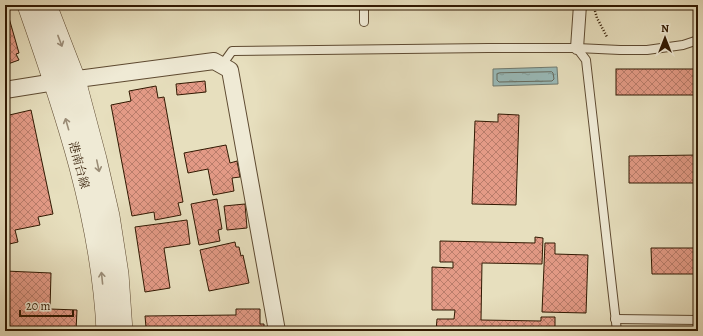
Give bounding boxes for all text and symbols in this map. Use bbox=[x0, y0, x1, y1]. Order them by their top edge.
north arrow bbox=[645, 18, 685, 58]
text: N bbox=[661, 21, 669, 36]
one-way arrow bbox=[57, 35, 65, 47]
one-way arrow bbox=[63, 118, 71, 131]
street label: 港南台線 bbox=[65, 140, 93, 190]
one-way arrow bbox=[94, 159, 102, 172]
one-way arrow bbox=[99, 272, 106, 285]
scale bar bbox=[20, 292, 73, 318]
text: 20 m bbox=[26, 298, 50, 314]

